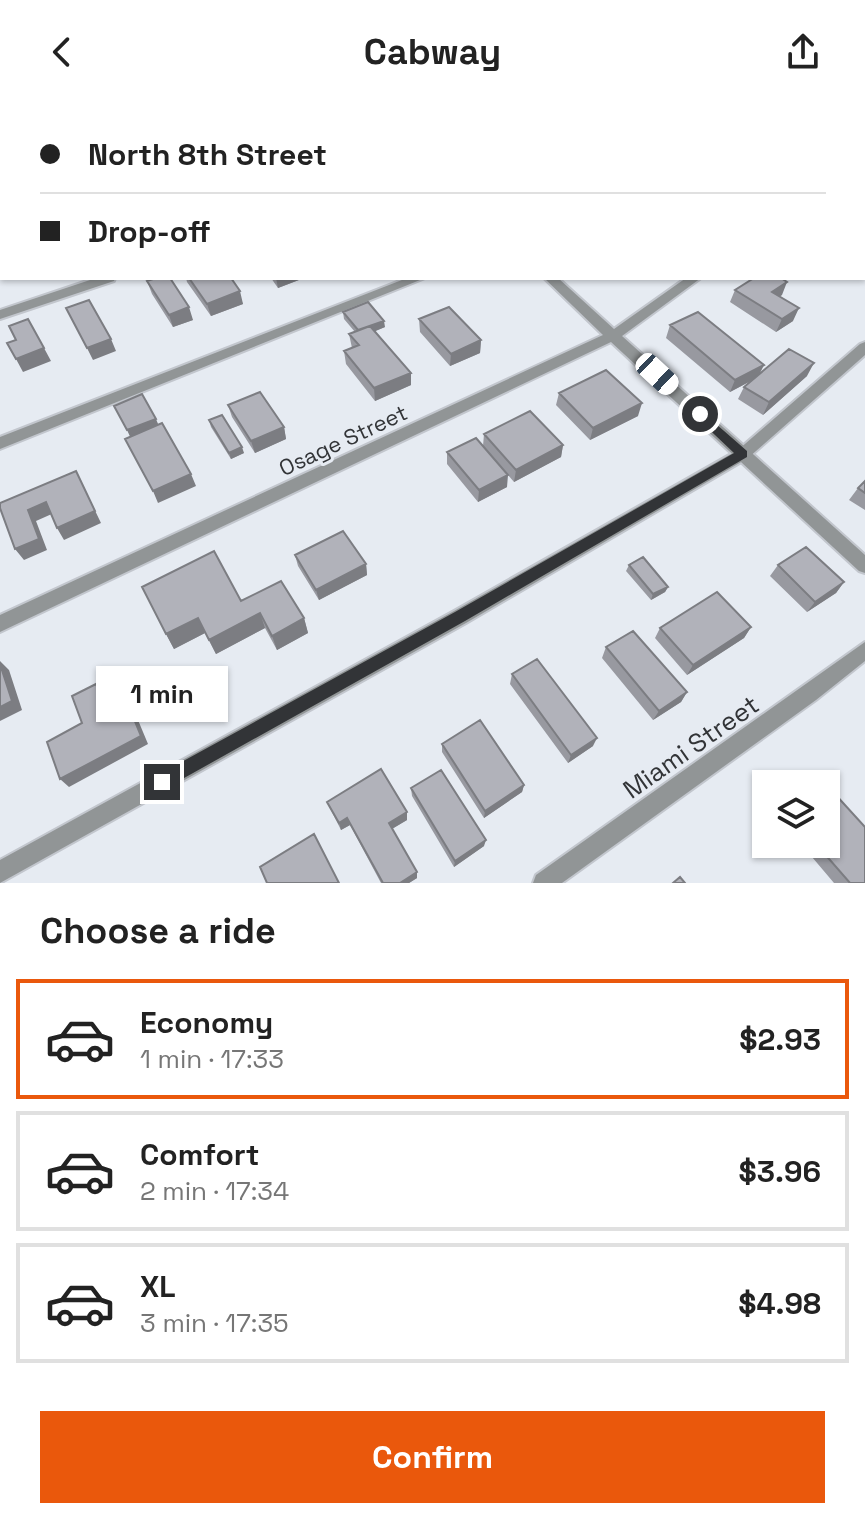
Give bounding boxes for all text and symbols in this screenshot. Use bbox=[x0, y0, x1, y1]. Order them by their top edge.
text: Cabway bbox=[364, 29, 501, 75]
icon: back bbox=[40, 30, 84, 74]
icon: share bbox=[781, 30, 825, 74]
text: North 8th Street bbox=[88, 135, 327, 174]
text: Drop-off bbox=[88, 212, 211, 251]
car bbox=[631, 349, 683, 399]
route start bbox=[682, 396, 718, 432]
street label: Osage Street bbox=[274, 398, 412, 482]
callout: 1 min bbox=[96, 666, 228, 722]
text: 1 min bbox=[130, 677, 194, 711]
street label: Miami Street bbox=[616, 688, 766, 806]
route end bbox=[144, 764, 180, 800]
map controls bbox=[752, 770, 840, 858]
button: layers bbox=[752, 770, 840, 858]
text: Choose a ride bbox=[40, 908, 276, 954]
icon: car bbox=[44, 1003, 116, 1075]
text: Economy bbox=[140, 1003, 273, 1042]
text: $2.93 bbox=[739, 1020, 821, 1059]
text: 1 min · 17:33 bbox=[140, 1042, 284, 1076]
icon: car bbox=[44, 1135, 116, 1207]
text: Comfort bbox=[140, 1135, 259, 1174]
text: $3.96 bbox=[739, 1152, 821, 1191]
text: 2 min · 17:34 bbox=[140, 1174, 289, 1208]
icon: car bbox=[44, 1267, 116, 1339]
text: XL bbox=[140, 1267, 176, 1306]
text: $4.98 bbox=[738, 1284, 821, 1323]
text: 3 min · 17:35 bbox=[140, 1306, 289, 1340]
button: Confirm bbox=[40, 1411, 825, 1503]

